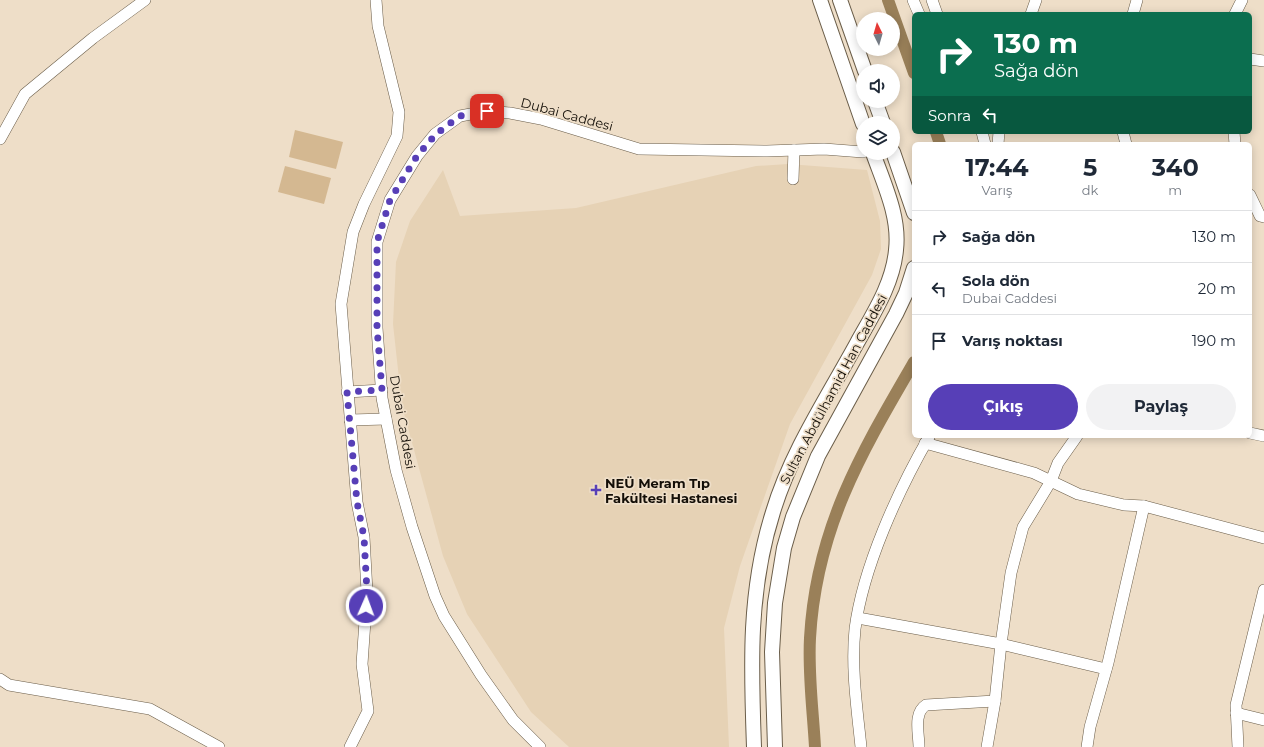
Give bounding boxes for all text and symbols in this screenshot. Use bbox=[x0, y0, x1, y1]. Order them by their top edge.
north arrow bbox=[856, 12, 900, 56]
map controls bbox=[856, 12, 900, 160]
text: 130 m bbox=[994, 26, 1078, 60]
icon: right bbox=[928, 28, 980, 80]
text: Sağa dön bbox=[994, 60, 1079, 82]
button: sound bbox=[856, 64, 900, 108]
pin bbox=[470, 94, 504, 128]
street label: Dubai Caddesi bbox=[519, 94, 615, 134]
icon: arrive bbox=[476, 100, 498, 122]
icon: left bbox=[979, 104, 1001, 126]
text: Sonra bbox=[928, 106, 971, 125]
button: layers bbox=[856, 116, 900, 160]
text: 17:44 bbox=[965, 153, 1028, 182]
text: 5 bbox=[1083, 153, 1097, 182]
text: 340 bbox=[1152, 153, 1199, 182]
text: Varış bbox=[981, 182, 1012, 198]
text: dk bbox=[1082, 182, 1098, 198]
text: m bbox=[1168, 182, 1182, 198]
icon: right bbox=[928, 226, 950, 248]
text: Sağa dön bbox=[962, 227, 1035, 246]
text: 130 m bbox=[1192, 227, 1236, 246]
text: Sola dön bbox=[962, 271, 1030, 290]
icon: left bbox=[928, 278, 950, 300]
text: 20 m bbox=[1198, 279, 1236, 298]
text: Dubai Caddesi bbox=[962, 290, 1057, 306]
street label: Sultan Abdülhamid Han Caddesi bbox=[776, 291, 890, 487]
icon: arrive bbox=[928, 330, 950, 352]
text: Varış noktası bbox=[962, 331, 1063, 350]
text: 190 m bbox=[1192, 331, 1236, 350]
street label: Dubai Caddesi bbox=[387, 374, 419, 470]
button: Çıkış bbox=[928, 384, 1078, 430]
button: Paylaş bbox=[1086, 384, 1236, 430]
place label: NEÜ Meram Tıp Fakültesi Hastanesi bbox=[605, 475, 737, 506]
marker: NEÜ Meram Tıp Fakültesi Hastanesi bbox=[590, 484, 602, 496]
position arrow bbox=[345, 585, 387, 627]

